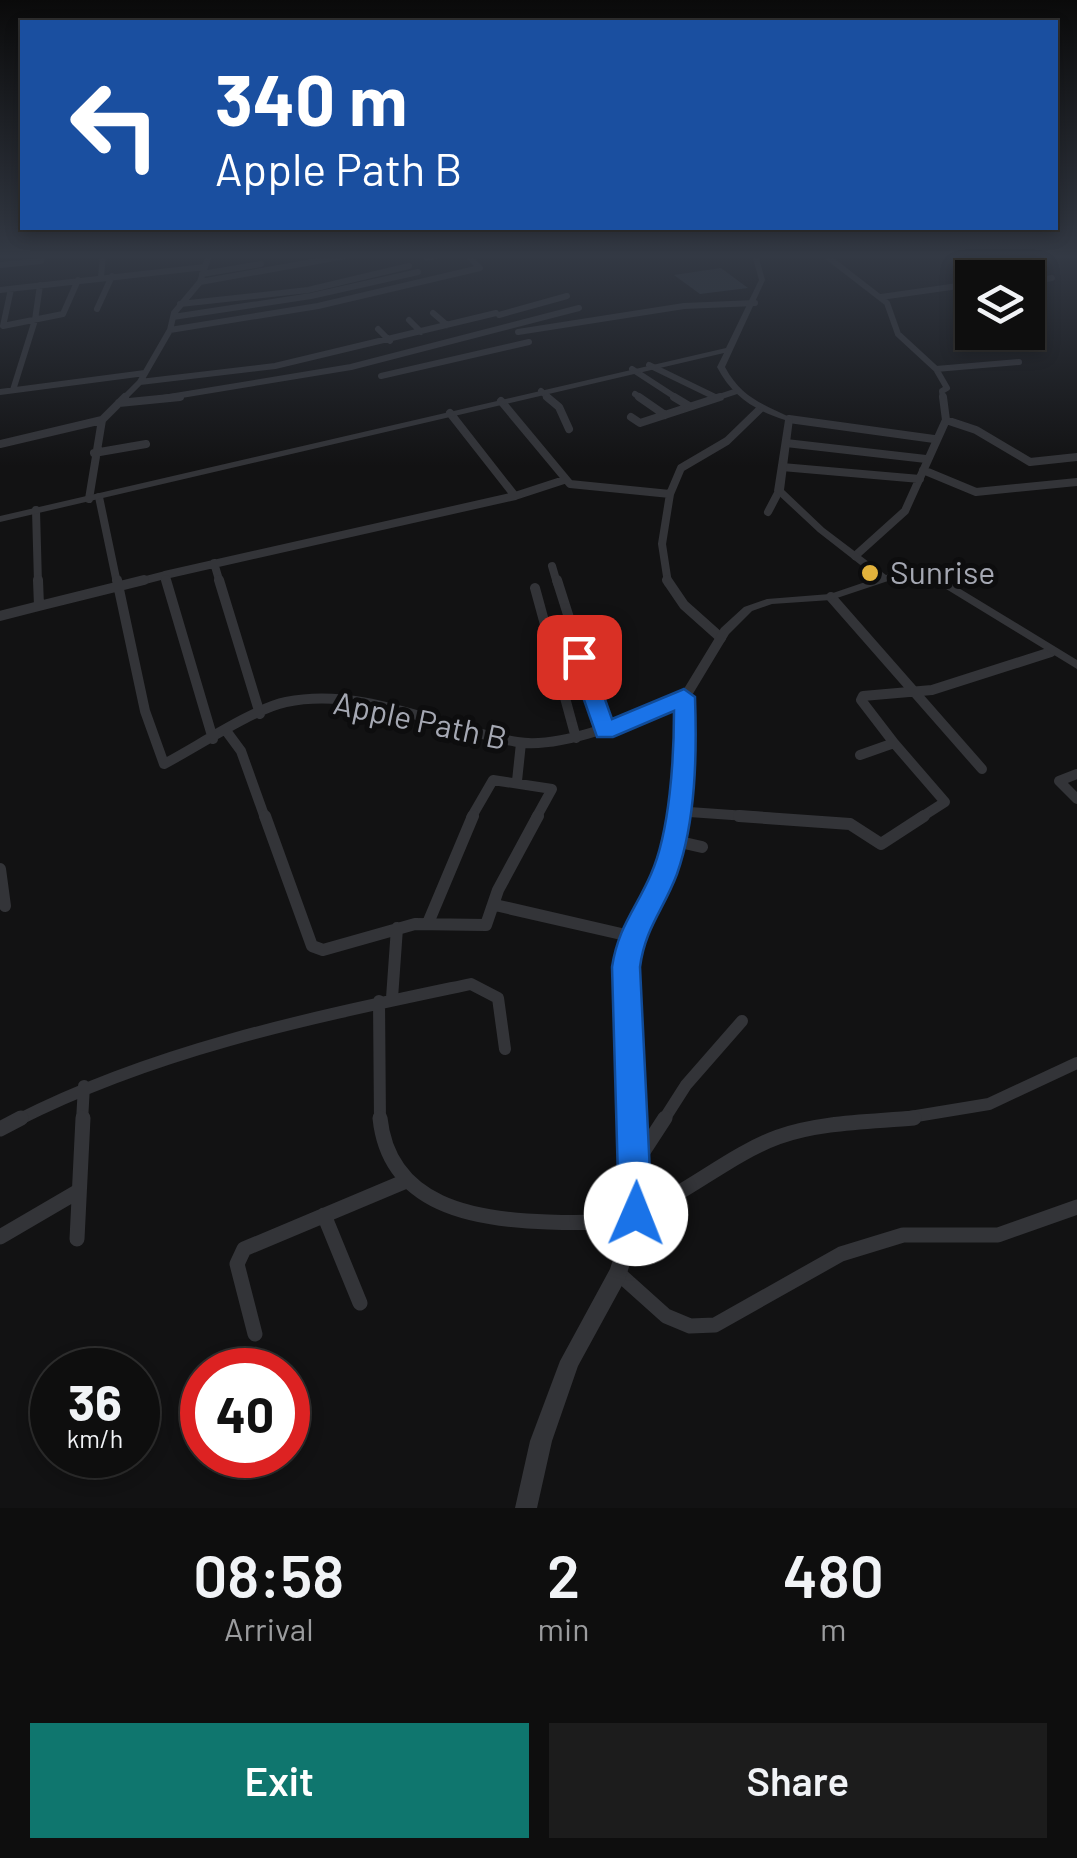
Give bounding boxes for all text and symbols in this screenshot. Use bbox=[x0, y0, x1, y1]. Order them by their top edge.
text: 340 m bbox=[215, 56, 408, 140]
icon: left bbox=[50, 60, 180, 190]
text: Apple Path B bbox=[215, 141, 463, 195]
map controls bbox=[955, 260, 1045, 350]
button: layers bbox=[955, 260, 1045, 350]
place label: Sunrise bbox=[890, 552, 995, 590]
marker: Sunrise bbox=[859, 562, 881, 584]
pin bbox=[537, 615, 622, 700]
icon: arrive bbox=[552, 630, 607, 685]
street label: Apple Path B bbox=[330, 682, 510, 756]
position arrow bbox=[584, 1162, 688, 1266]
speed limit sign: 40 bbox=[180, 1348, 310, 1478]
text: 36 bbox=[68, 1371, 122, 1431]
text: km/h bbox=[67, 1423, 123, 1453]
text: 08:58 bbox=[193, 1538, 344, 1610]
text: 2 bbox=[547, 1538, 580, 1610]
text: 480 bbox=[783, 1538, 884, 1610]
text: Arrival bbox=[224, 1609, 314, 1647]
text: min bbox=[538, 1609, 589, 1647]
text: m bbox=[820, 1609, 846, 1647]
button: Exit bbox=[30, 1723, 529, 1838]
button: Share bbox=[549, 1723, 1047, 1838]

